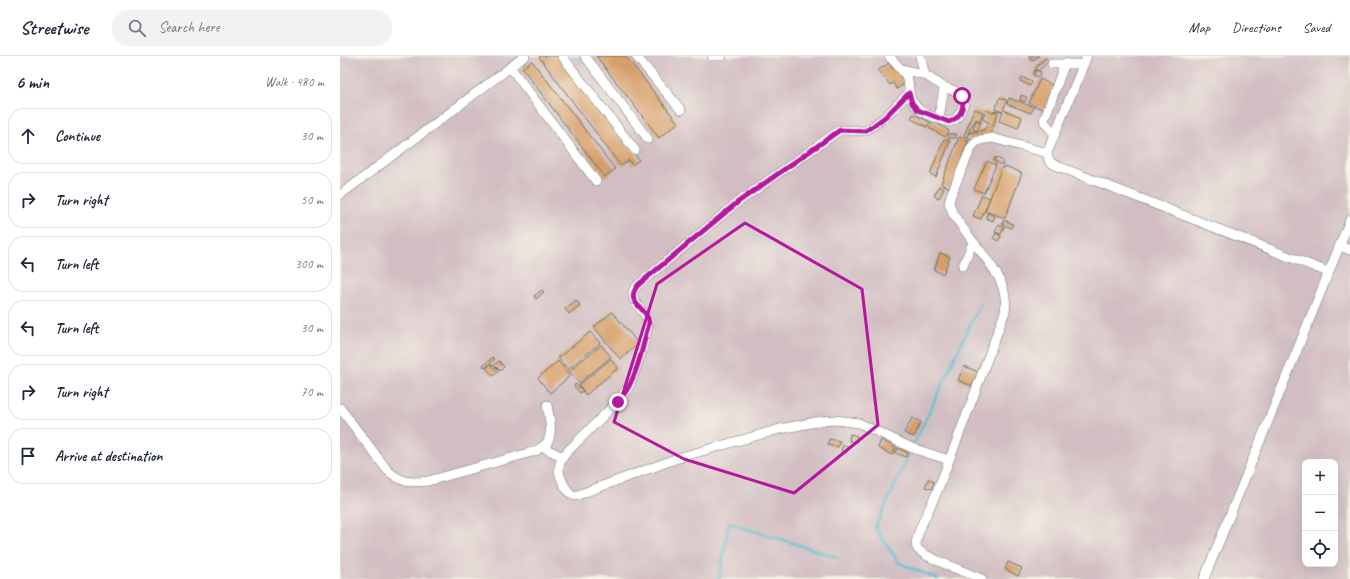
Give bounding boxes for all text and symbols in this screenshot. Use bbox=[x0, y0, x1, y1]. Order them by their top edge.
search box bbox=[112, 10, 392, 46]
text: Streetwise bbox=[20, 16, 88, 40]
icon: search bbox=[126, 17, 148, 39]
text: Search here bbox=[158, 18, 220, 37]
text: Map bbox=[1189, 19, 1210, 36]
text: Directions bbox=[1232, 19, 1281, 36]
text: Saved bbox=[1303, 19, 1330, 36]
text: 6 min bbox=[16, 72, 49, 93]
text: Walk · 480 m bbox=[265, 74, 324, 90]
route start bbox=[953, 87, 971, 105]
icon: ahead bbox=[17, 125, 39, 147]
text: Continue bbox=[55, 127, 100, 146]
text: 30 m bbox=[301, 128, 323, 144]
icon: right bbox=[17, 189, 39, 211]
text: Turn right bbox=[55, 191, 108, 210]
text: 50 m bbox=[301, 192, 323, 208]
icon: left bbox=[17, 253, 39, 275]
text: Turn left bbox=[55, 255, 98, 274]
text: 300 m bbox=[295, 256, 323, 272]
icon: left bbox=[17, 317, 39, 339]
text: Turn left bbox=[55, 319, 98, 338]
text: 30 m bbox=[301, 320, 323, 336]
icon: right bbox=[17, 381, 39, 403]
text: Turn right bbox=[55, 383, 108, 402]
text: 70 m bbox=[301, 384, 323, 400]
route end bbox=[609, 393, 627, 411]
icon: arrive bbox=[17, 445, 39, 467]
text: Arrive at destination bbox=[55, 447, 162, 466]
map controls bbox=[1302, 459, 1338, 567]
button: + bbox=[1302, 459, 1338, 495]
button: − bbox=[1302, 495, 1338, 531]
button: locate bbox=[1302, 531, 1338, 567]

